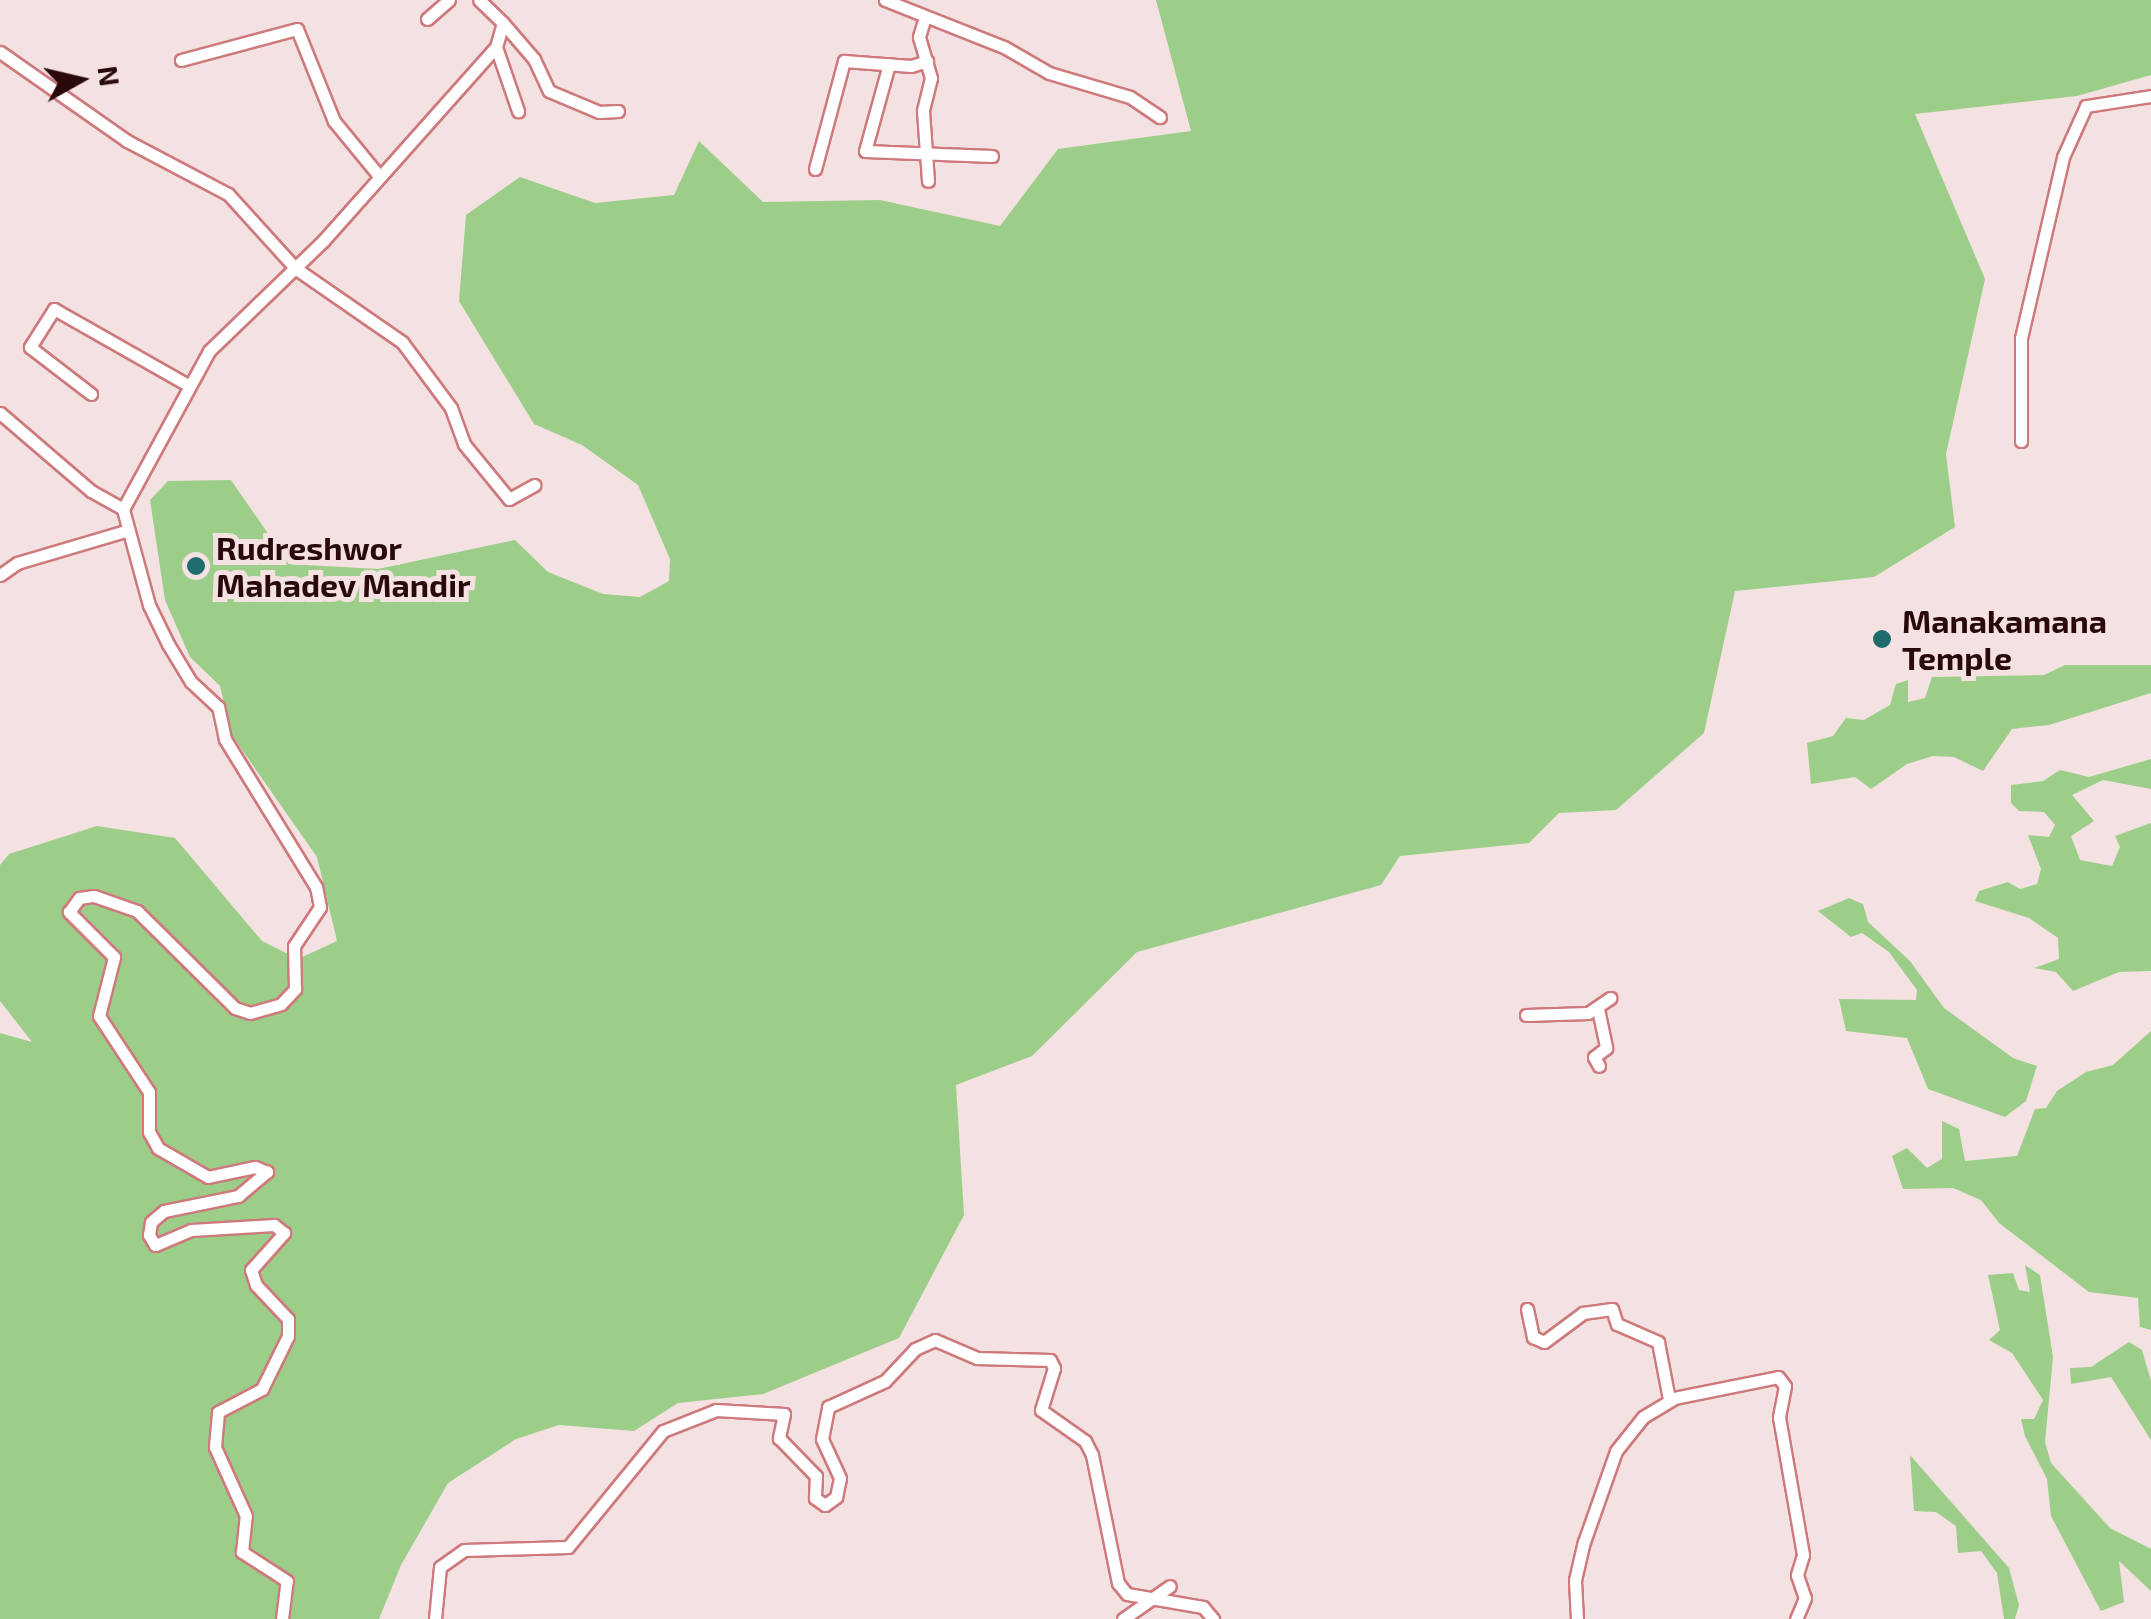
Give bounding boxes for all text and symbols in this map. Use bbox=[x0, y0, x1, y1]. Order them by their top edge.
north arrow bbox=[30, 30, 130, 130]
text: N bbox=[91, 63, 128, 88]
place label: Rudreshwor Mahadev Mandir bbox=[216, 529, 471, 604]
marker: Rudreshwor Mahadev Mandir bbox=[185, 555, 207, 577]
place label: Manakamana Temple bbox=[1902, 602, 2107, 677]
marker: Manakamana Temple bbox=[1871, 628, 1893, 650]

